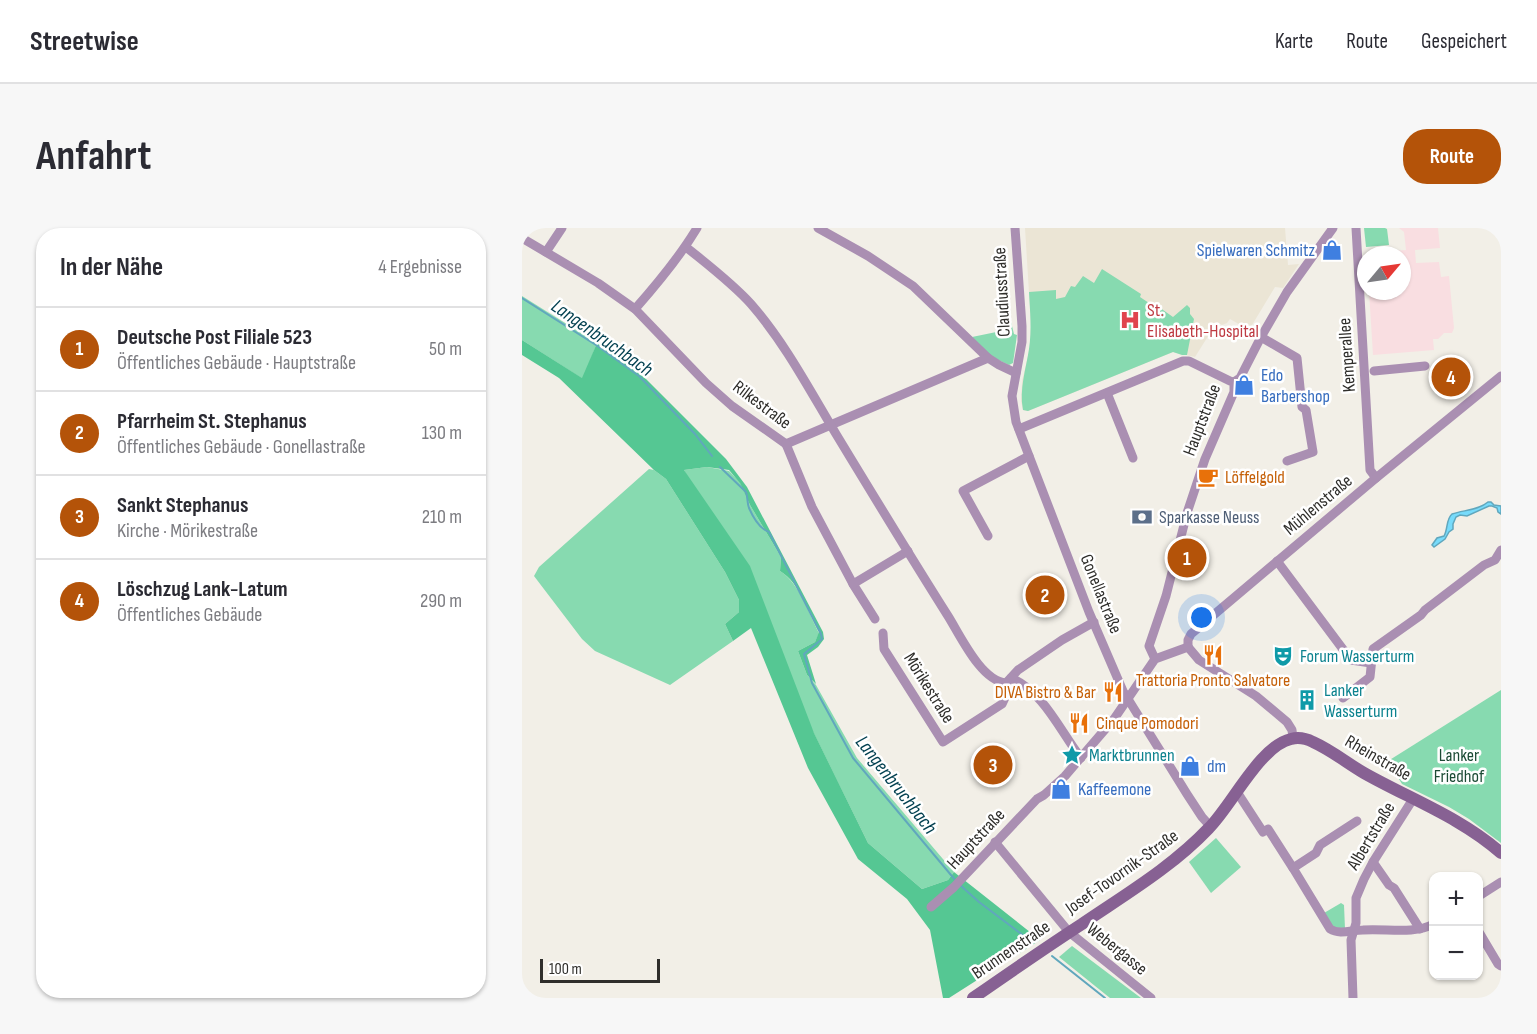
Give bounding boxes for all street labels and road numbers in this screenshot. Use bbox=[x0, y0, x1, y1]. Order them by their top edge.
street label: Claudiusstraße bbox=[989, 247, 1015, 337]
street label: Kemperallee bbox=[1334, 317, 1360, 393]
street label: Rilkestraße bbox=[729, 376, 795, 434]
street label: Hauptstraße bbox=[1179, 381, 1225, 459]
street label: Mühlenstraße bbox=[1280, 470, 1356, 540]
street label: Gonellastraße bbox=[1076, 551, 1126, 637]
street label: Mörikestraße bbox=[899, 649, 959, 727]
street label: Rheinstraße bbox=[1341, 731, 1415, 785]
street label: Albertstraße bbox=[1342, 798, 1399, 875]
street label: Hauptstraße bbox=[943, 804, 1009, 874]
street label: Josef-Tovornik-Straße bbox=[1061, 825, 1182, 919]
street label: Brunnenstraße bbox=[968, 916, 1054, 984]
street label: Webergasse bbox=[1082, 918, 1152, 980]

